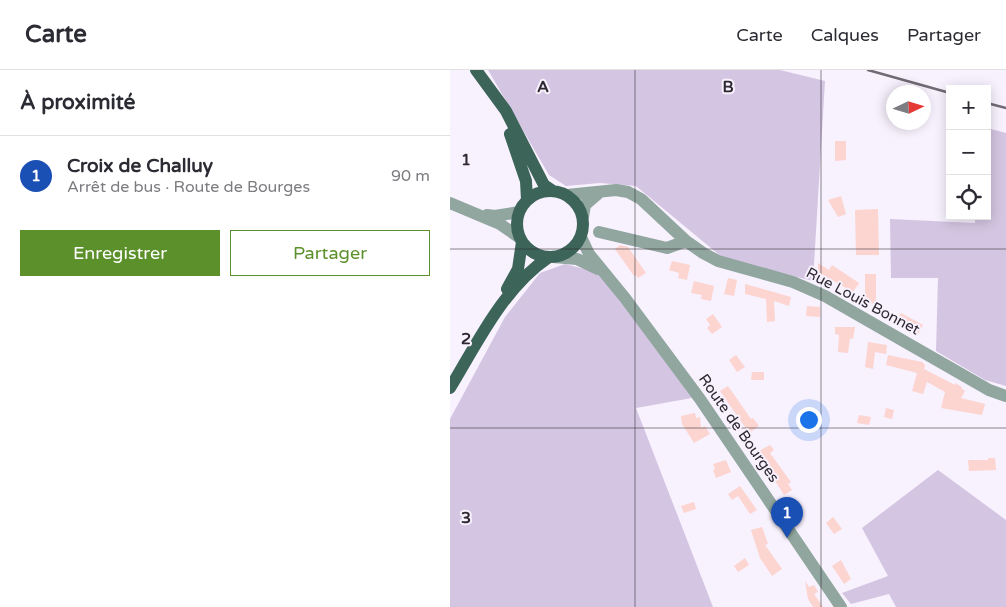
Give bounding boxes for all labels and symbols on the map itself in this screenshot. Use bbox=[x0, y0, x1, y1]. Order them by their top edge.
text: A bbox=[537, 77, 549, 97]
text: B bbox=[722, 77, 734, 97]
north arrow bbox=[886, 85, 931, 130]
text: 1 bbox=[461, 150, 471, 170]
street label: Rue Louis Bonnet bbox=[803, 264, 923, 339]
text: 2 bbox=[461, 329, 471, 349]
street label: Route de Bourges bbox=[695, 370, 783, 486]
your location bbox=[796, 407, 822, 433]
pin: 1 bbox=[771, 497, 803, 538]
text: 3 bbox=[461, 508, 471, 528]

